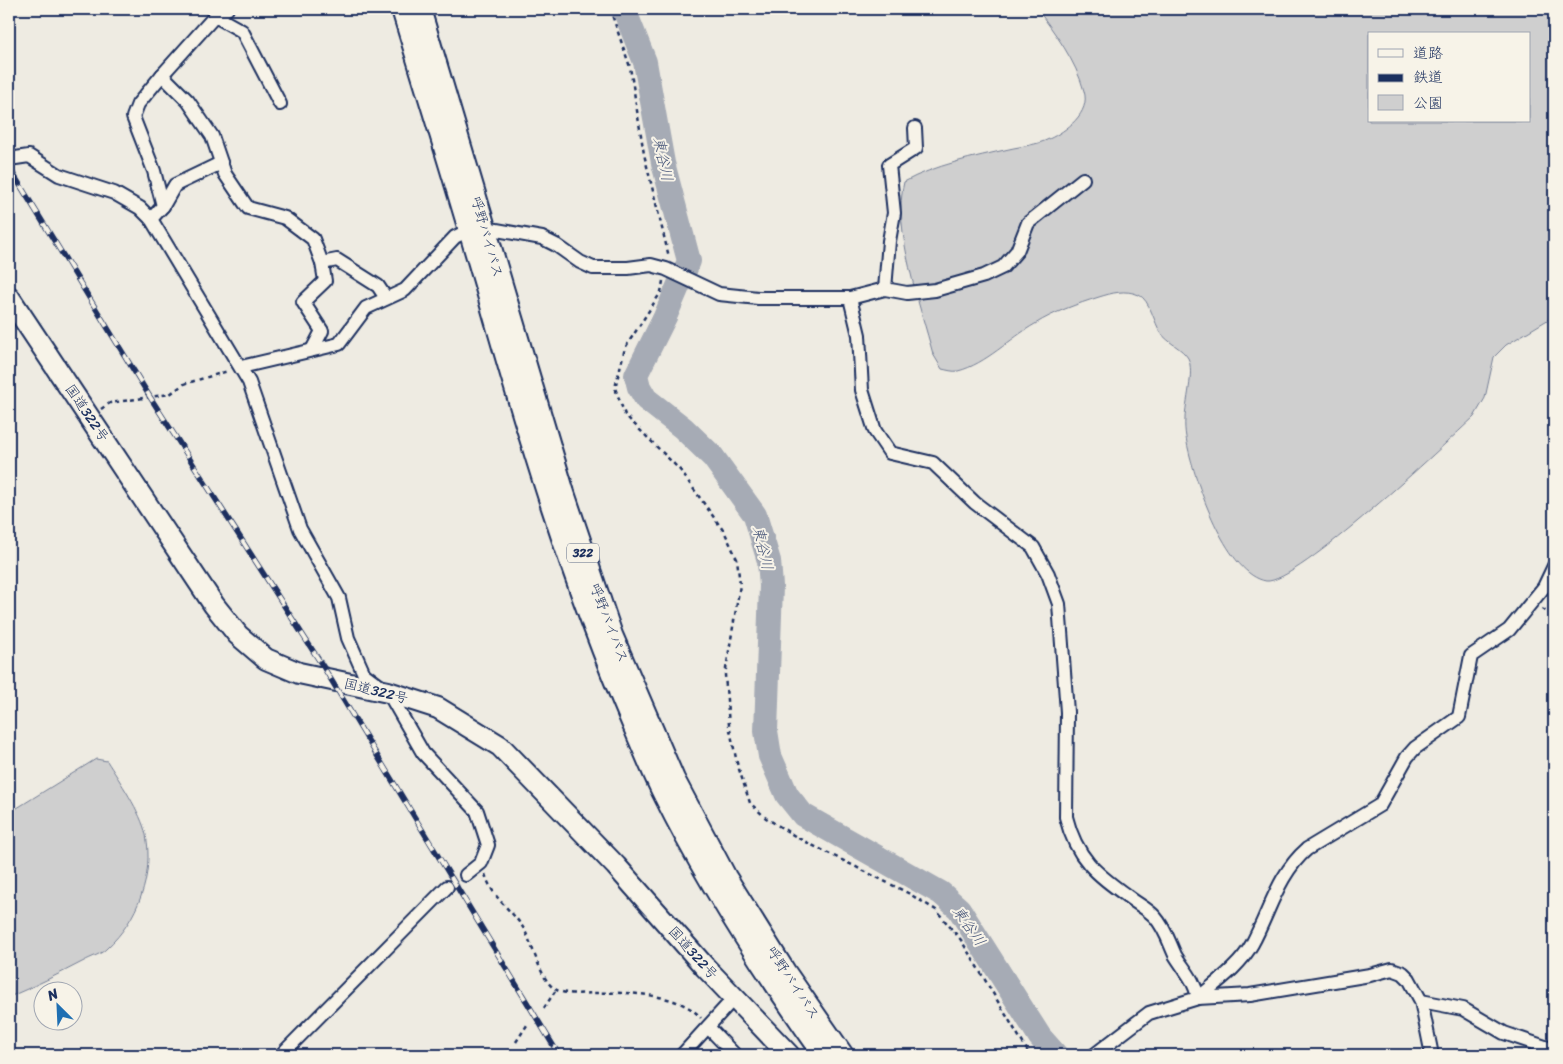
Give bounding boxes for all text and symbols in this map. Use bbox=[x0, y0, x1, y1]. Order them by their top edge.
legend bbox=[1368, 32, 1530, 122]
text: 道路 bbox=[1413, 40, 1443, 66]
text: 鉄道 bbox=[1413, 64, 1443, 90]
text: 公園 bbox=[1413, 90, 1443, 116]
water label: 東谷川 bbox=[646, 134, 680, 184]
street label: 呼野バイパス bbox=[463, 193, 511, 281]
street label: 国道322号 bbox=[58, 379, 116, 447]
water label: 東谷川 bbox=[745, 523, 781, 573]
road number: 322 bbox=[567, 544, 599, 562]
street label: 呼野バイパス bbox=[582, 579, 636, 667]
street label: 国道322号 bbox=[341, 671, 411, 711]
water label: 東谷川 bbox=[945, 900, 993, 952]
street label: 国道322号 bbox=[662, 920, 724, 986]
street label: 呼野バイパス bbox=[760, 941, 826, 1025]
text: N bbox=[42, 981, 63, 1008]
north arrow bbox=[32, 982, 82, 1032]

